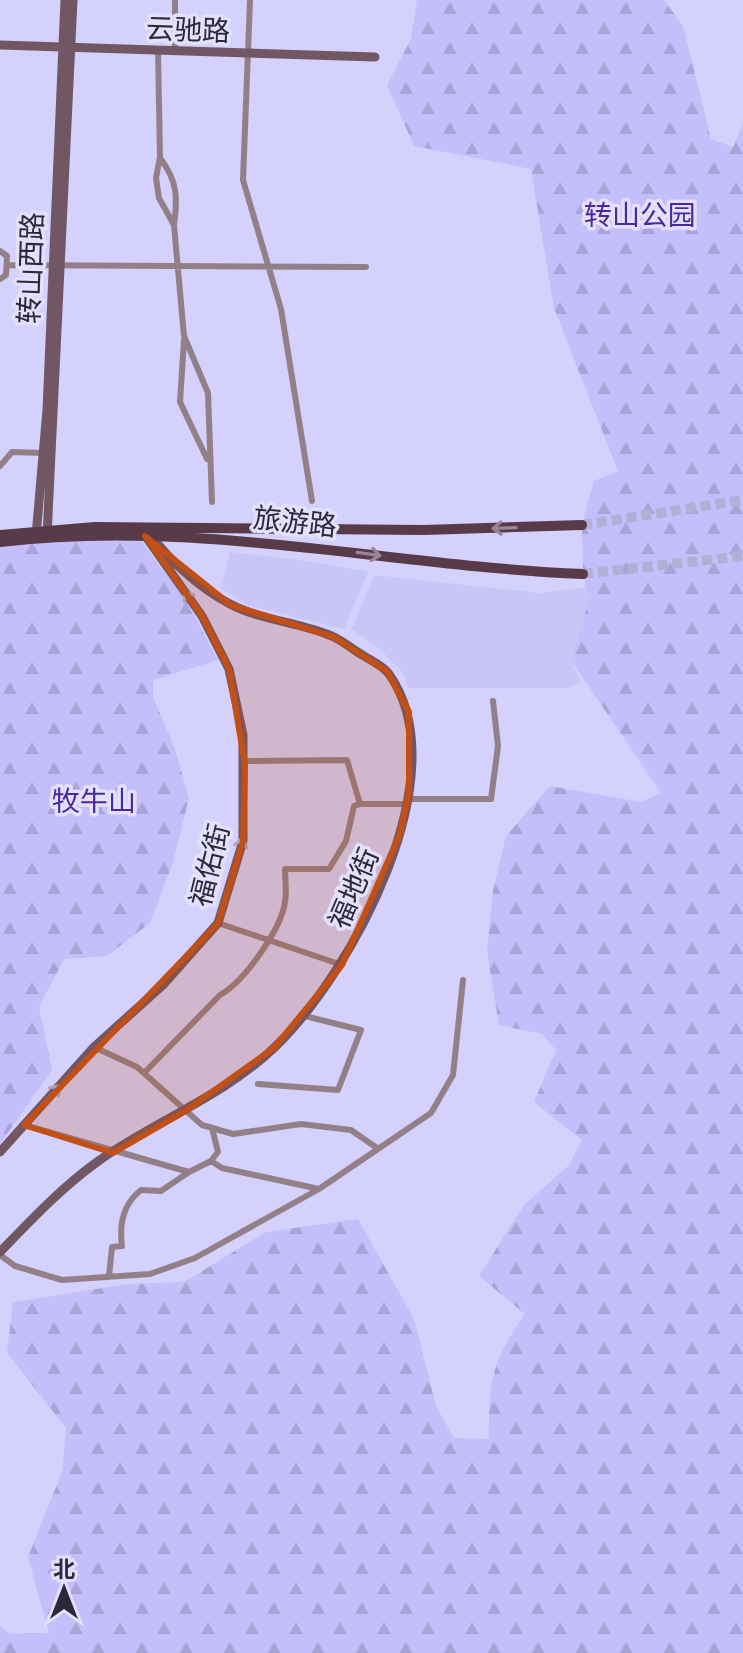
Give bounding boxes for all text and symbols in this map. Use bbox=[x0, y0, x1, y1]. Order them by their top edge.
street label: 云驰路 bbox=[145, 11, 231, 47]
park label: 转山公园 bbox=[584, 198, 696, 231]
street label: 转山西路 bbox=[12, 211, 48, 325]
street label: 旅游路 bbox=[251, 500, 339, 542]
one-way arrow bbox=[491, 521, 518, 536]
one-way arrow bbox=[356, 547, 381, 562]
one-way arrow bbox=[183, 591, 200, 612]
park label: 牧牛山 bbox=[52, 784, 136, 817]
street label: 福佑街 bbox=[183, 820, 235, 910]
one-way arrow bbox=[234, 836, 249, 862]
street label: 福地街 bbox=[321, 843, 385, 933]
one-way arrow bbox=[42, 1084, 61, 1105]
north arrow bbox=[24, 1549, 104, 1629]
text: 北 bbox=[53, 1555, 75, 1582]

